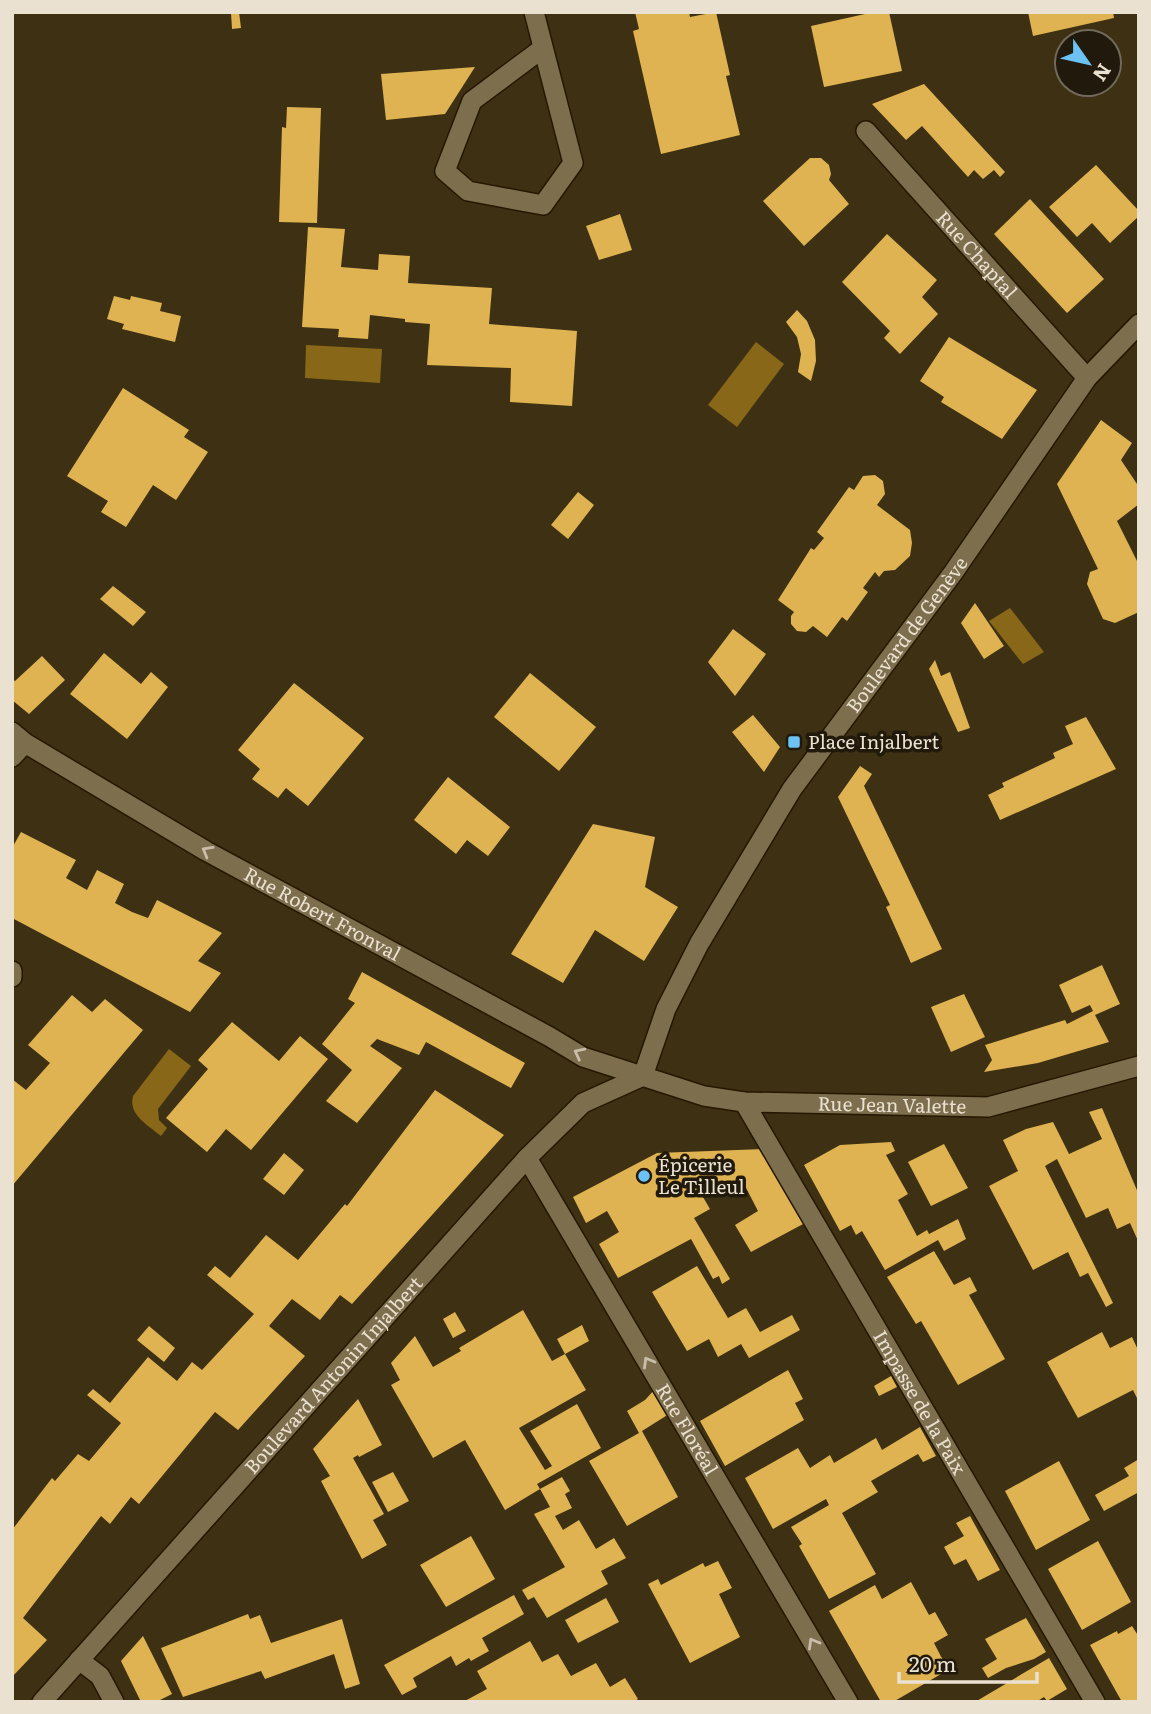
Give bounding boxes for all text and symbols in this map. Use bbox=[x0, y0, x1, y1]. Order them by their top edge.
north arrow bbox=[1053, 28, 1123, 98]
text: N bbox=[1087, 59, 1119, 88]
street label: Rue Chaptal bbox=[930, 204, 1025, 304]
street label: Boulevard de Genève bbox=[839, 550, 974, 718]
place label: Place Injalbert bbox=[808, 727, 939, 755]
marker: Place Injalbert bbox=[786, 734, 802, 750]
one-way arrow bbox=[202, 846, 214, 859]
street label: Rue Robert Fronval bbox=[239, 859, 406, 967]
one-way arrow bbox=[574, 1048, 586, 1062]
street label: Rue Jean Valette bbox=[817, 1089, 967, 1120]
place label: Épicerie Le Tilleul bbox=[658, 1150, 745, 1200]
marker: Épicerie Le Tilleul bbox=[636, 1168, 652, 1184]
street label: Boulevard Antonin Injalbert bbox=[237, 1269, 429, 1479]
street label: Impasse de la Paix bbox=[867, 1324, 974, 1480]
one-way arrow bbox=[643, 1357, 656, 1370]
street label: Rue Floréal bbox=[650, 1378, 726, 1480]
one-way arrow bbox=[808, 1637, 821, 1650]
scale bar bbox=[899, 1640, 1037, 1684]
text: 20 m bbox=[909, 1647, 956, 1678]

